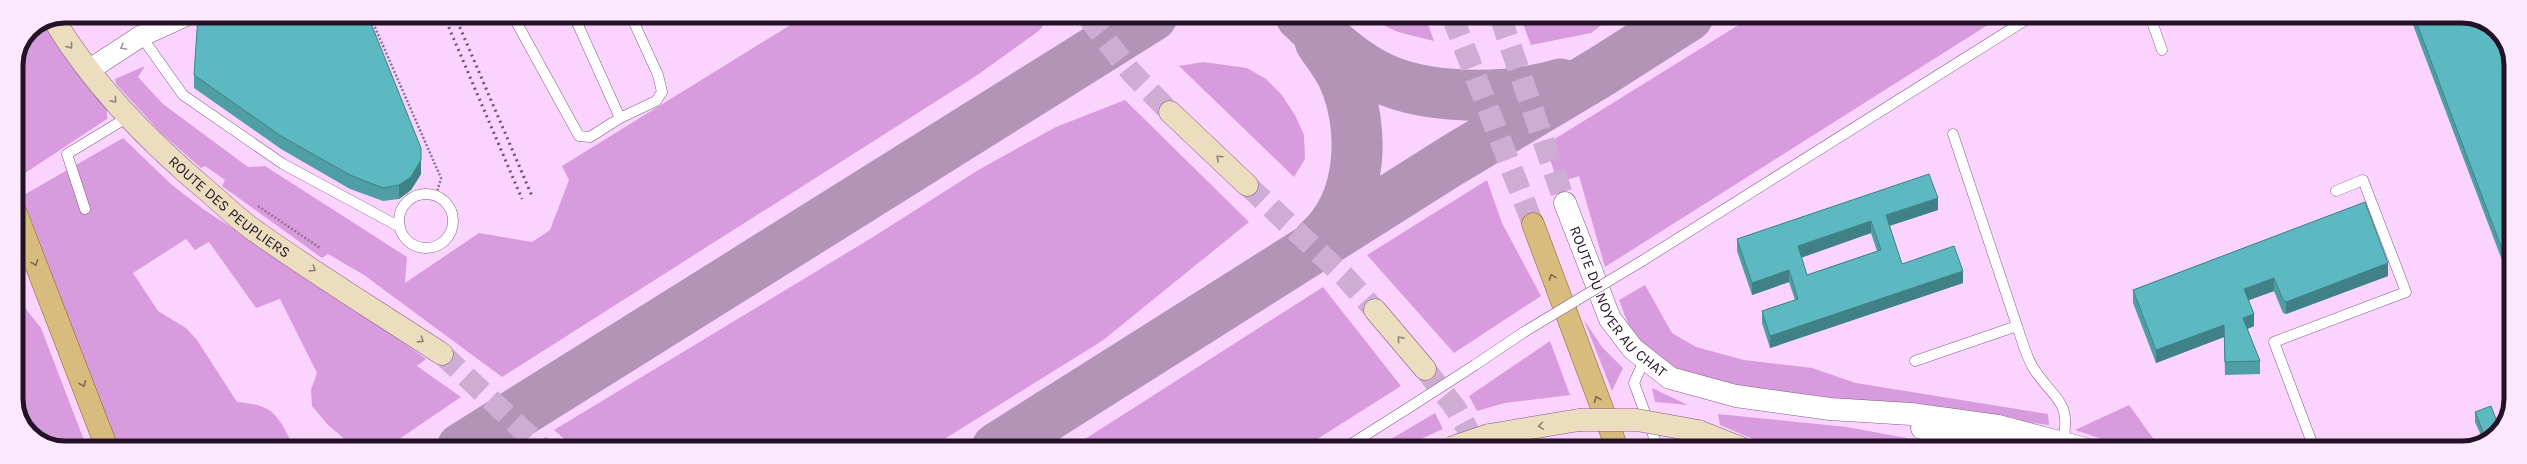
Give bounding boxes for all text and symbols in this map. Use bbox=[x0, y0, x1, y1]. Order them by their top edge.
one-way arrow bbox=[66, 41, 73, 48]
one-way arrow bbox=[120, 43, 127, 50]
one-way arrow bbox=[109, 95, 116, 103]
street label: ROUTE DES PEUPLIERS bbox=[165, 152, 294, 262]
one-way arrow bbox=[1216, 156, 1224, 163]
street label: ROUTE DU NOYER AU CHAT bbox=[1566, 223, 1671, 381]
one-way arrow bbox=[31, 259, 39, 266]
one-way arrow bbox=[309, 264, 316, 272]
one-way arrow bbox=[1548, 273, 1557, 280]
one-way arrow bbox=[417, 335, 424, 342]
one-way arrow bbox=[1397, 337, 1404, 344]
one-way arrow bbox=[78, 380, 86, 387]
one-way arrow bbox=[1594, 395, 1602, 403]
one-way arrow bbox=[1538, 421, 1544, 430]

